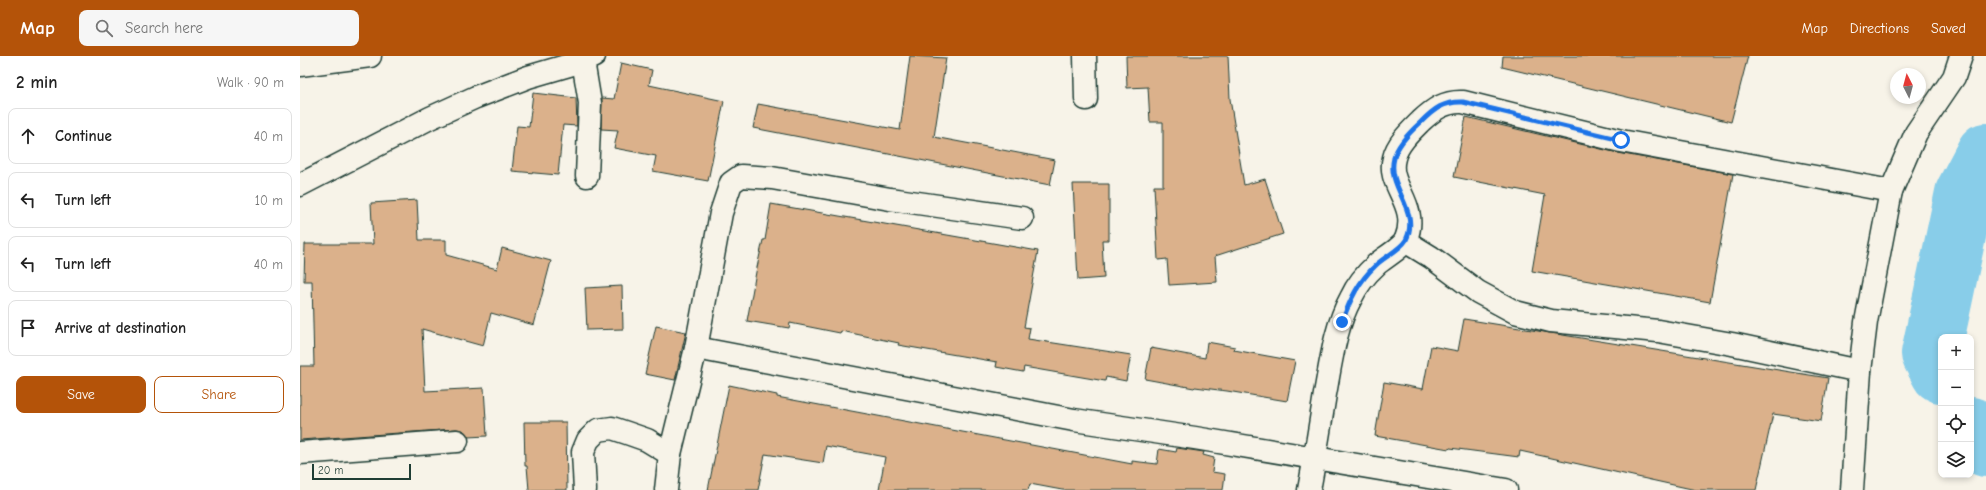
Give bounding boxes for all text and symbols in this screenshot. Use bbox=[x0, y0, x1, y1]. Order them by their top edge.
search box bbox=[79, 10, 359, 46]
text: Map bbox=[20, 17, 55, 39]
icon: search bbox=[93, 17, 115, 39]
text: Search here bbox=[125, 19, 203, 37]
text: Map bbox=[1801, 20, 1828, 37]
text: Directions bbox=[1850, 20, 1909, 37]
text: Saved bbox=[1931, 20, 1966, 37]
north arrow bbox=[1890, 68, 1926, 104]
text: 2 min bbox=[16, 73, 57, 92]
text: Walk · 90 m bbox=[217, 75, 284, 90]
icon: ahead bbox=[17, 125, 39, 147]
text: Continue bbox=[55, 127, 112, 145]
text: 40 m bbox=[254, 129, 283, 144]
route start bbox=[1612, 131, 1630, 149]
icon: left bbox=[17, 189, 39, 211]
text: Turn left bbox=[55, 191, 111, 209]
text: 10 m bbox=[255, 193, 283, 208]
icon: left bbox=[17, 253, 39, 275]
text: Turn left bbox=[55, 255, 111, 273]
text: 40 m bbox=[254, 257, 283, 272]
route end bbox=[1333, 313, 1351, 331]
icon: arrive bbox=[17, 317, 39, 339]
text: Arrive at destination bbox=[55, 319, 186, 337]
map controls bbox=[1938, 334, 1974, 478]
button: + bbox=[1938, 334, 1974, 370]
button: − bbox=[1938, 370, 1974, 406]
button: Save bbox=[16, 376, 146, 413]
button: Share bbox=[154, 376, 284, 413]
button: locate bbox=[1938, 406, 1974, 442]
button: layers bbox=[1938, 442, 1974, 478]
scale bar bbox=[312, 462, 411, 481]
text: 20 m bbox=[318, 464, 343, 477]

